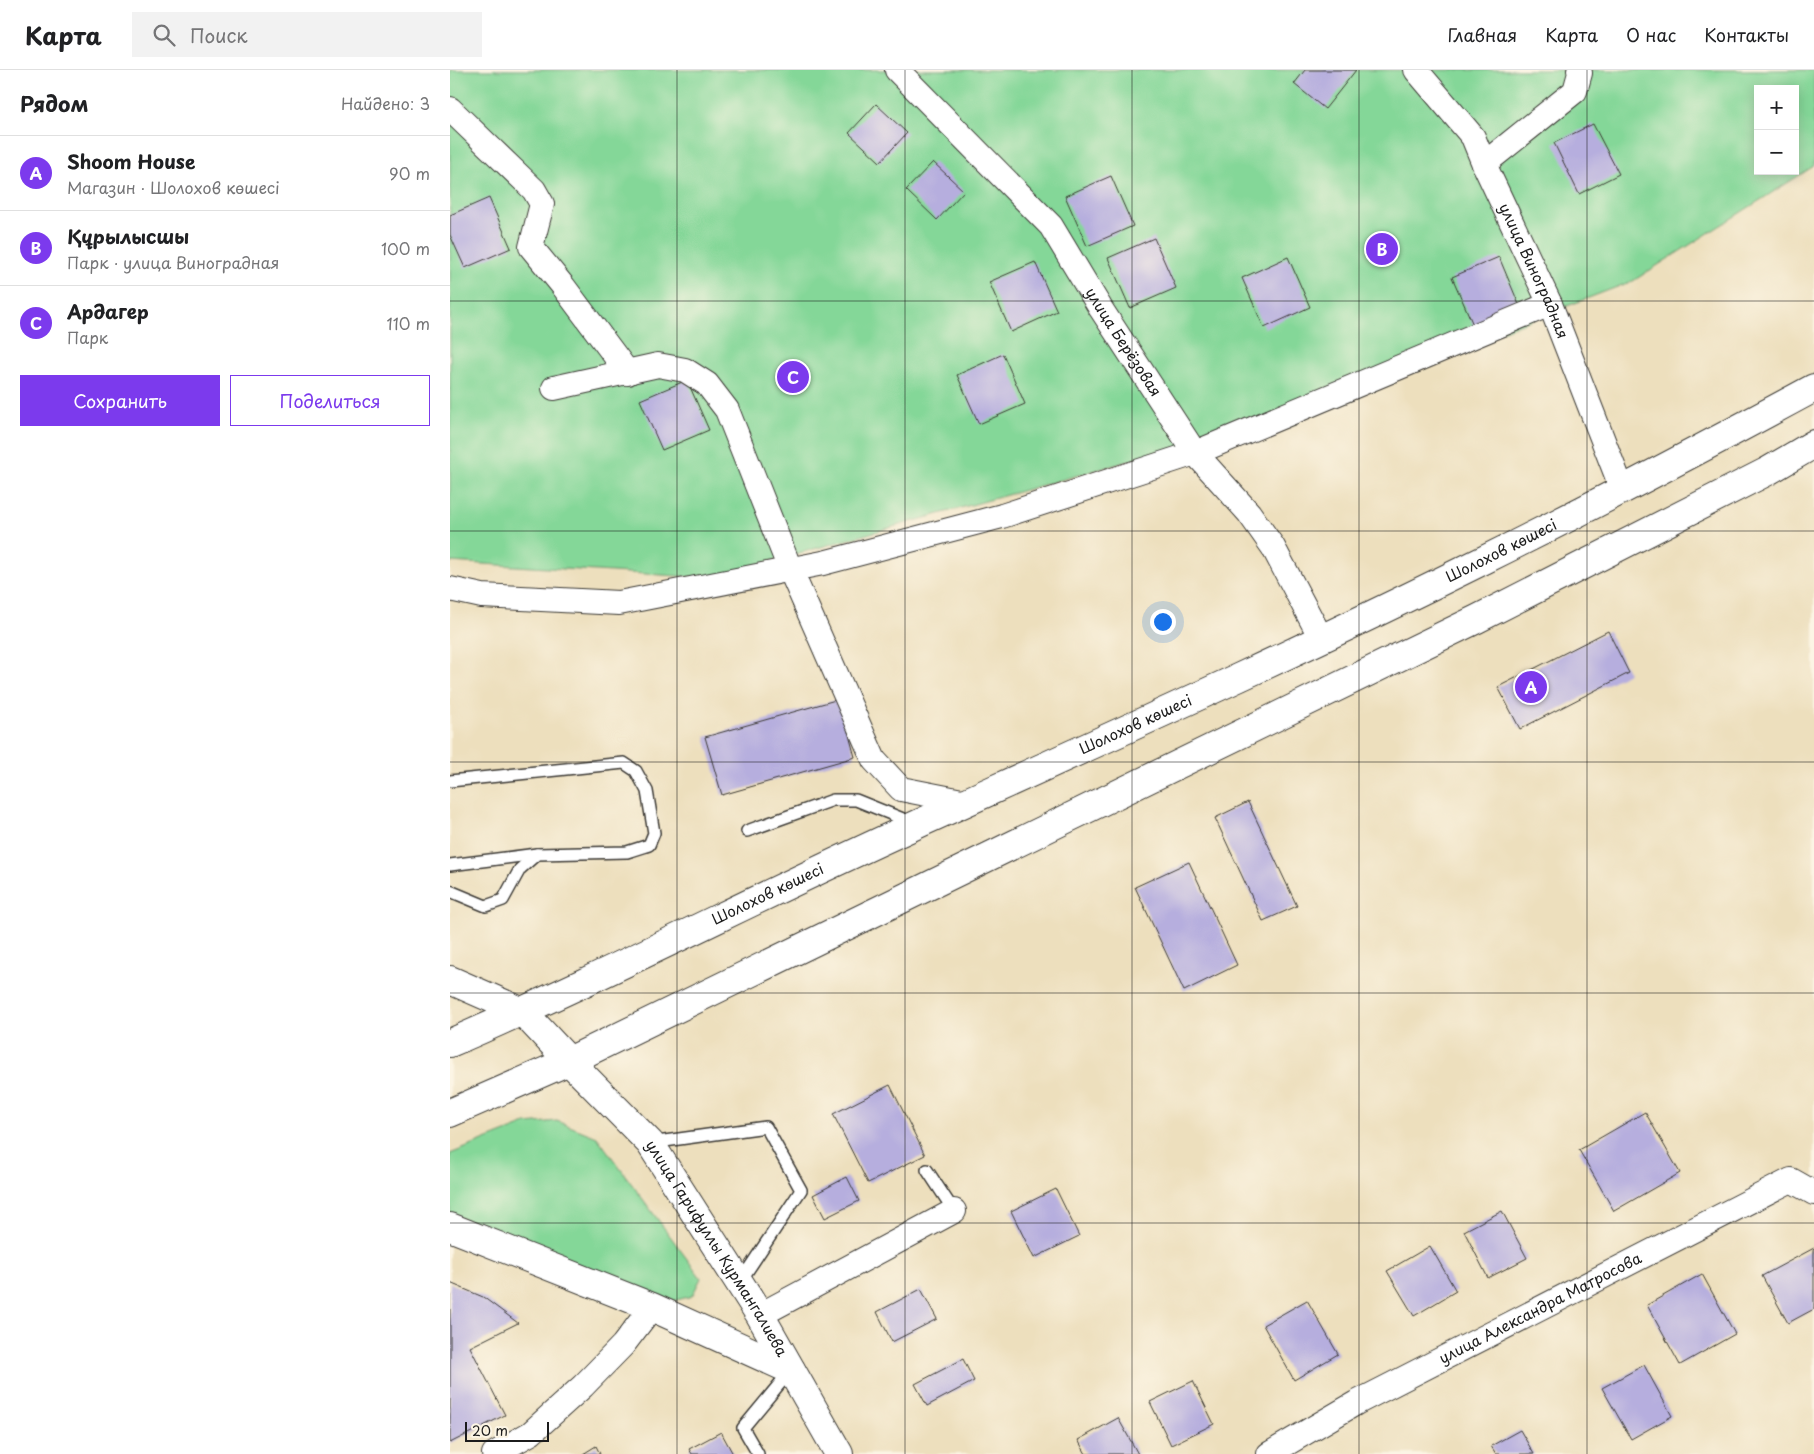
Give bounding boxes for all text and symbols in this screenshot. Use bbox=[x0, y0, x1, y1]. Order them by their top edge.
search box bbox=[132, 12, 482, 57]
text: Карта bbox=[25, 17, 102, 53]
icon: search bbox=[150, 21, 178, 49]
text: Поиск bbox=[190, 21, 248, 49]
text: Главная bbox=[1448, 21, 1517, 48]
text: Карта bbox=[1545, 21, 1598, 48]
text: О нас bbox=[1626, 21, 1676, 48]
text: Контакты bbox=[1704, 21, 1789, 48]
map controls bbox=[1754, 85, 1799, 175]
button: + bbox=[1754, 85, 1799, 130]
text: Рядом bbox=[20, 87, 88, 119]
text: Найдено: 3 bbox=[341, 91, 430, 115]
button: − bbox=[1754, 130, 1799, 175]
text: Shoom House bbox=[67, 147, 195, 175]
text: A bbox=[30, 161, 42, 185]
text: 90 m bbox=[389, 161, 430, 185]
text: Магазин · Шолохов көшесі bbox=[67, 175, 280, 199]
street label: улица Виноградная bbox=[1494, 199, 1575, 342]
text: Құрылысшы bbox=[67, 222, 189, 250]
pin: B bbox=[1366, 230, 1398, 268]
text: B bbox=[31, 236, 41, 260]
text: 100 m bbox=[381, 236, 430, 260]
text: Парк · улица Виноградная bbox=[67, 250, 279, 274]
street label: улица Берёзовая bbox=[1081, 283, 1168, 401]
text: Ардагер bbox=[67, 297, 149, 325]
text: C bbox=[30, 311, 42, 335]
text: 110 m bbox=[387, 311, 430, 335]
text: Парк bbox=[67, 325, 108, 349]
pin: C bbox=[777, 358, 809, 396]
button: Сохранить bbox=[20, 375, 220, 426]
button: Поделиться bbox=[230, 375, 430, 426]
street label: Шолохов көшесі bbox=[1441, 512, 1560, 587]
your location bbox=[1150, 609, 1176, 635]
pin: A bbox=[1515, 668, 1547, 706]
street label: Шолохов көшесі bbox=[1075, 688, 1195, 759]
street label: Шолохов көшесі bbox=[708, 856, 827, 930]
street label: улица Гарифуллы Курмангалиева bbox=[641, 1135, 795, 1361]
street label: улица Александра Матросова bbox=[1434, 1245, 1646, 1369]
scale bar bbox=[465, 1419, 549, 1442]
text: 20 m bbox=[472, 1420, 508, 1441]

